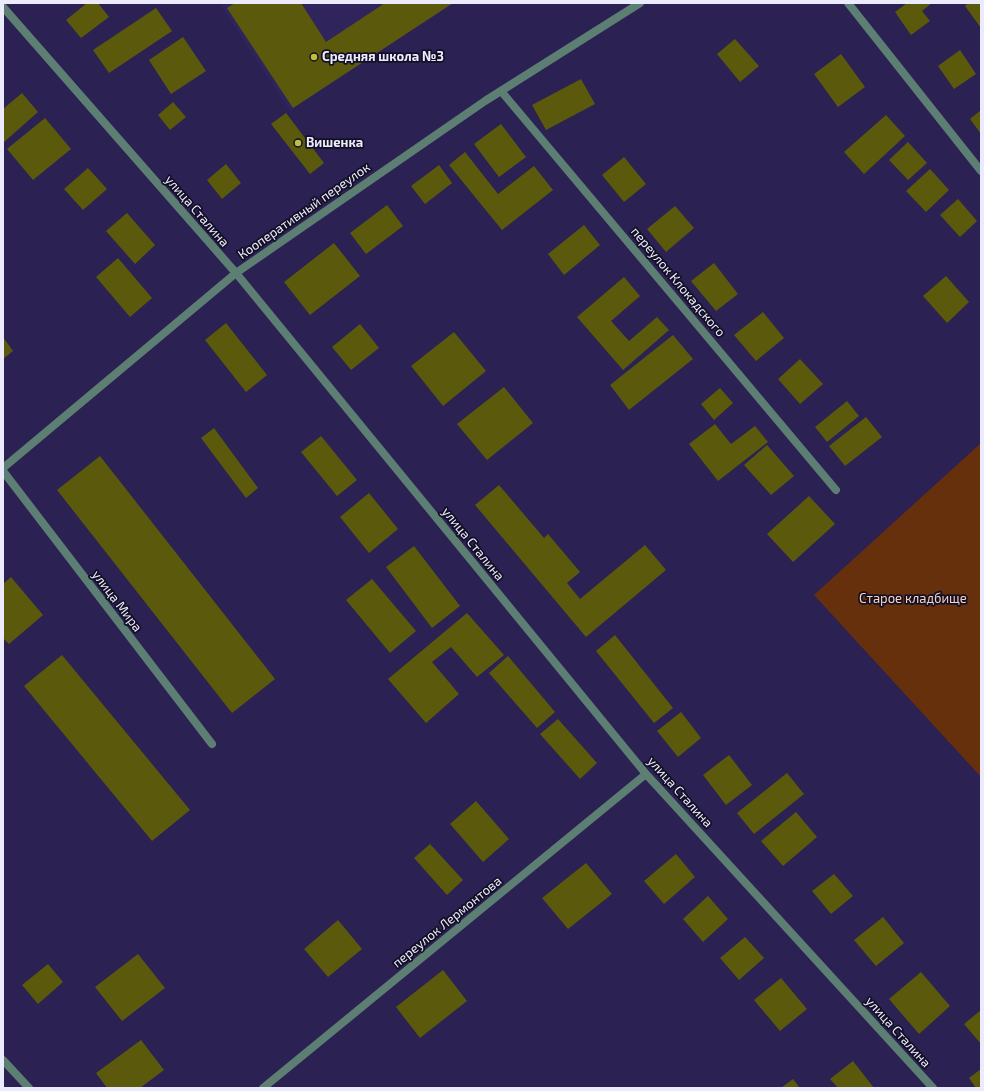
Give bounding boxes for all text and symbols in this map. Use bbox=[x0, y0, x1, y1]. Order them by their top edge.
place label: Средняя школа №3 bbox=[322, 49, 444, 65]
marker: Средняя школа №3 bbox=[309, 52, 319, 62]
place label: Вишенка bbox=[306, 135, 363, 151]
marker: Вишенка bbox=[293, 138, 303, 148]
street label: Кооперативный переулок bbox=[235, 159, 373, 263]
street label: улица Сталина bbox=[162, 172, 232, 250]
street label: переулок Клокадского bbox=[628, 224, 728, 340]
street label: улица Сталина bbox=[439, 504, 507, 584]
street label: улица Мира bbox=[89, 567, 145, 635]
park label: Старое кладбище bbox=[859, 591, 967, 607]
street label: улица Сталина bbox=[644, 753, 716, 831]
street label: переулок Лермонтова bbox=[389, 873, 505, 971]
street label: улица Сталина bbox=[862, 993, 934, 1071]

